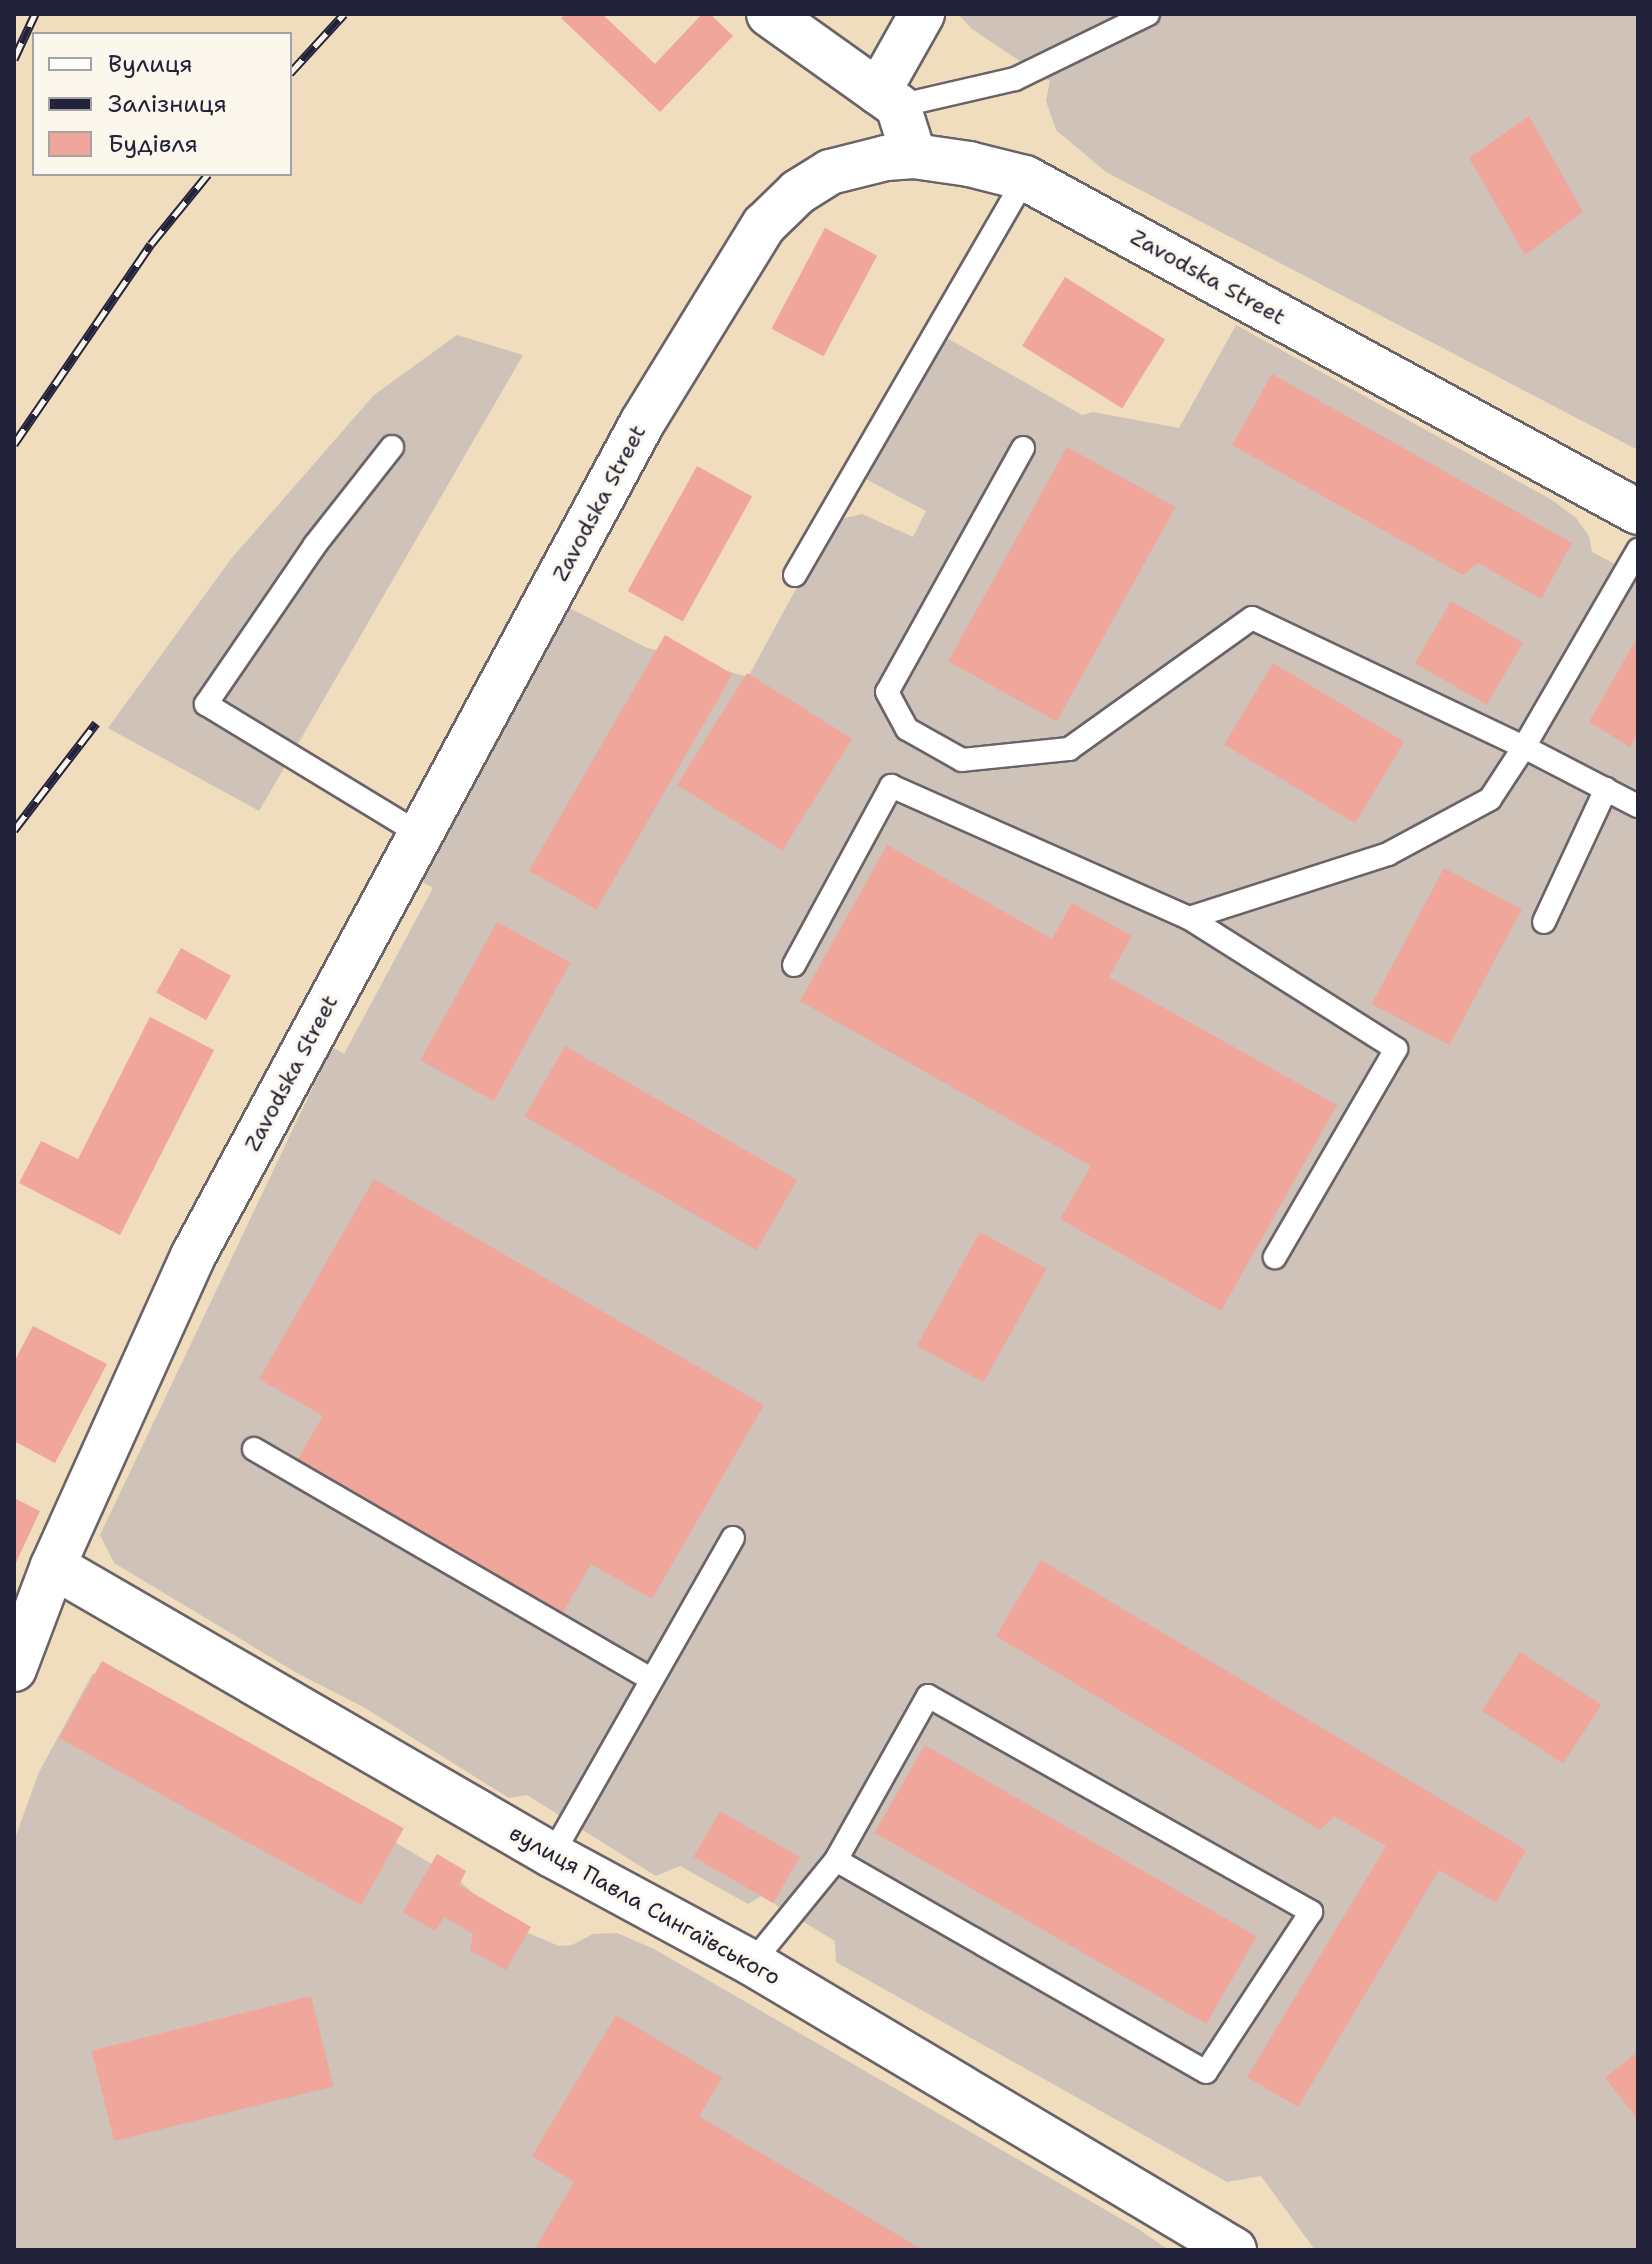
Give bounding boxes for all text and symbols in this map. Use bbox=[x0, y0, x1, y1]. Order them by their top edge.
legend bbox=[32, 32, 292, 176]
text: Вулиця bbox=[108, 48, 193, 80]
text: Залізниця bbox=[108, 88, 227, 120]
text: Будівля bbox=[108, 128, 198, 160]
street label: Zavodska Street bbox=[1126, 224, 1290, 330]
street label: Zavodska Street bbox=[547, 421, 651, 585]
street label: Zavodska Street bbox=[239, 991, 343, 1155]
street label: вулиця Павла Сингаївського bbox=[505, 1819, 785, 1991]

